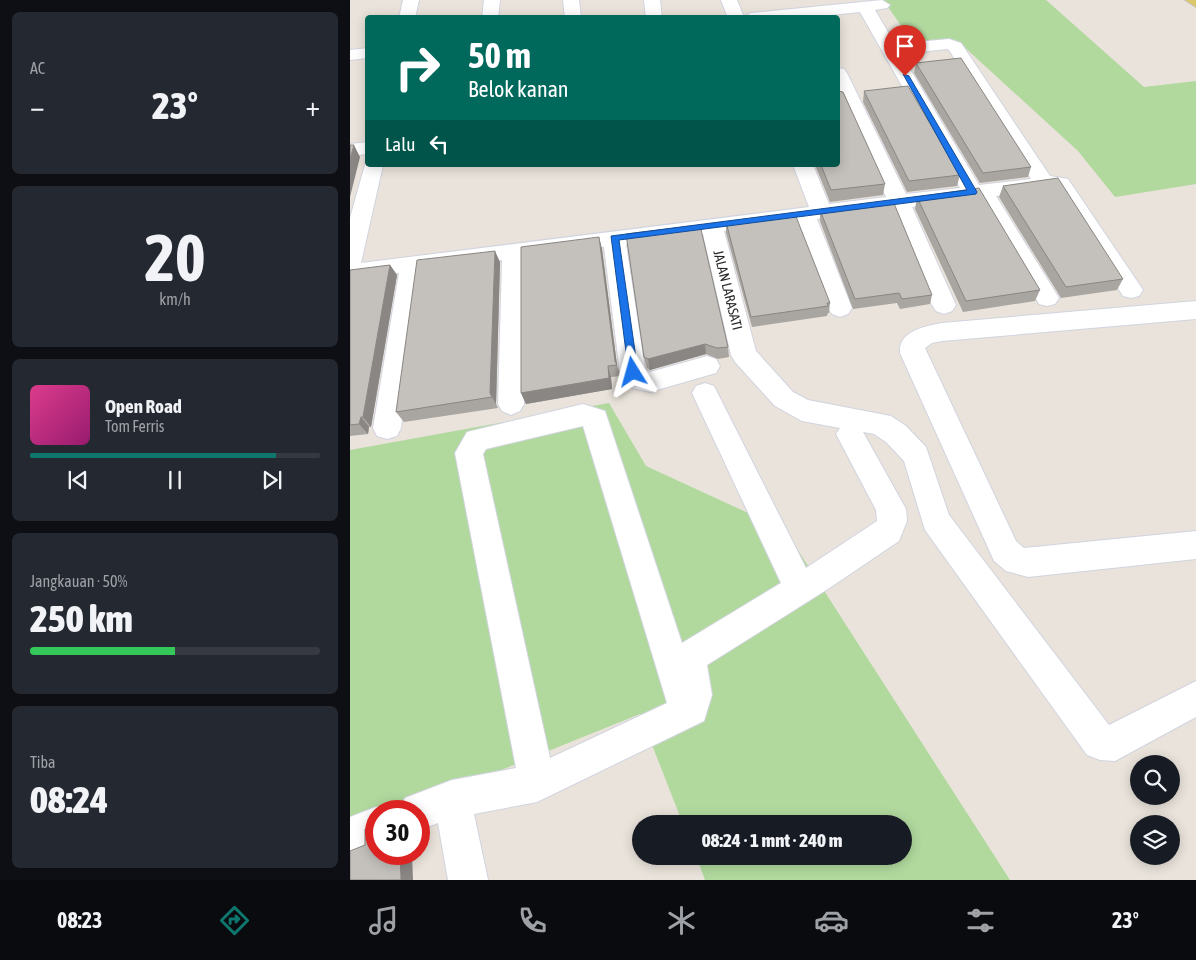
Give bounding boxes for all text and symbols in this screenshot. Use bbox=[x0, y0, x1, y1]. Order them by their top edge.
pin bbox=[884, 25, 926, 76]
icon: arrive bbox=[891, 32, 919, 60]
icon: right bbox=[385, 35, 450, 100]
text: 50 m bbox=[468, 35, 531, 75]
text: AC bbox=[30, 59, 45, 77]
text: Belok kanan bbox=[468, 76, 569, 102]
text: 23° bbox=[152, 84, 198, 127]
text: − bbox=[30, 90, 45, 122]
text: + bbox=[305, 90, 320, 122]
icon: left bbox=[425, 130, 453, 158]
text: Lalu bbox=[385, 133, 415, 155]
text: 20 bbox=[144, 220, 206, 295]
street label: JALAN LARASATI bbox=[710, 248, 746, 332]
text: km/h bbox=[159, 290, 191, 308]
position arrow bbox=[606, 345, 658, 397]
text: Open Road bbox=[105, 395, 182, 417]
text: Tom Ferris bbox=[105, 417, 164, 435]
icon: previous bbox=[64, 466, 92, 494]
icon: pause bbox=[161, 466, 189, 494]
icon: next bbox=[258, 466, 286, 494]
text: Jangkauan · 50% bbox=[30, 572, 127, 590]
text: 250 km bbox=[30, 597, 133, 640]
text: Tiba bbox=[30, 753, 55, 771]
map controls bbox=[1130, 755, 1180, 865]
button: search bbox=[1130, 755, 1180, 805]
text: 08:24 bbox=[30, 778, 108, 821]
speed limit sign: 30 bbox=[365, 800, 430, 865]
button: layers bbox=[1130, 815, 1180, 865]
text: 08:24 · 1 mnt · 240 m bbox=[702, 829, 842, 851]
icon: directions bbox=[217, 903, 252, 938]
icon: music bbox=[366, 903, 401, 938]
icon: phone bbox=[515, 903, 550, 938]
icon: climate bbox=[664, 903, 699, 938]
icon: car bbox=[814, 903, 849, 938]
icon: filters bbox=[963, 903, 998, 938]
text: 08:23 bbox=[57, 907, 102, 933]
text: 23° bbox=[1112, 907, 1139, 933]

